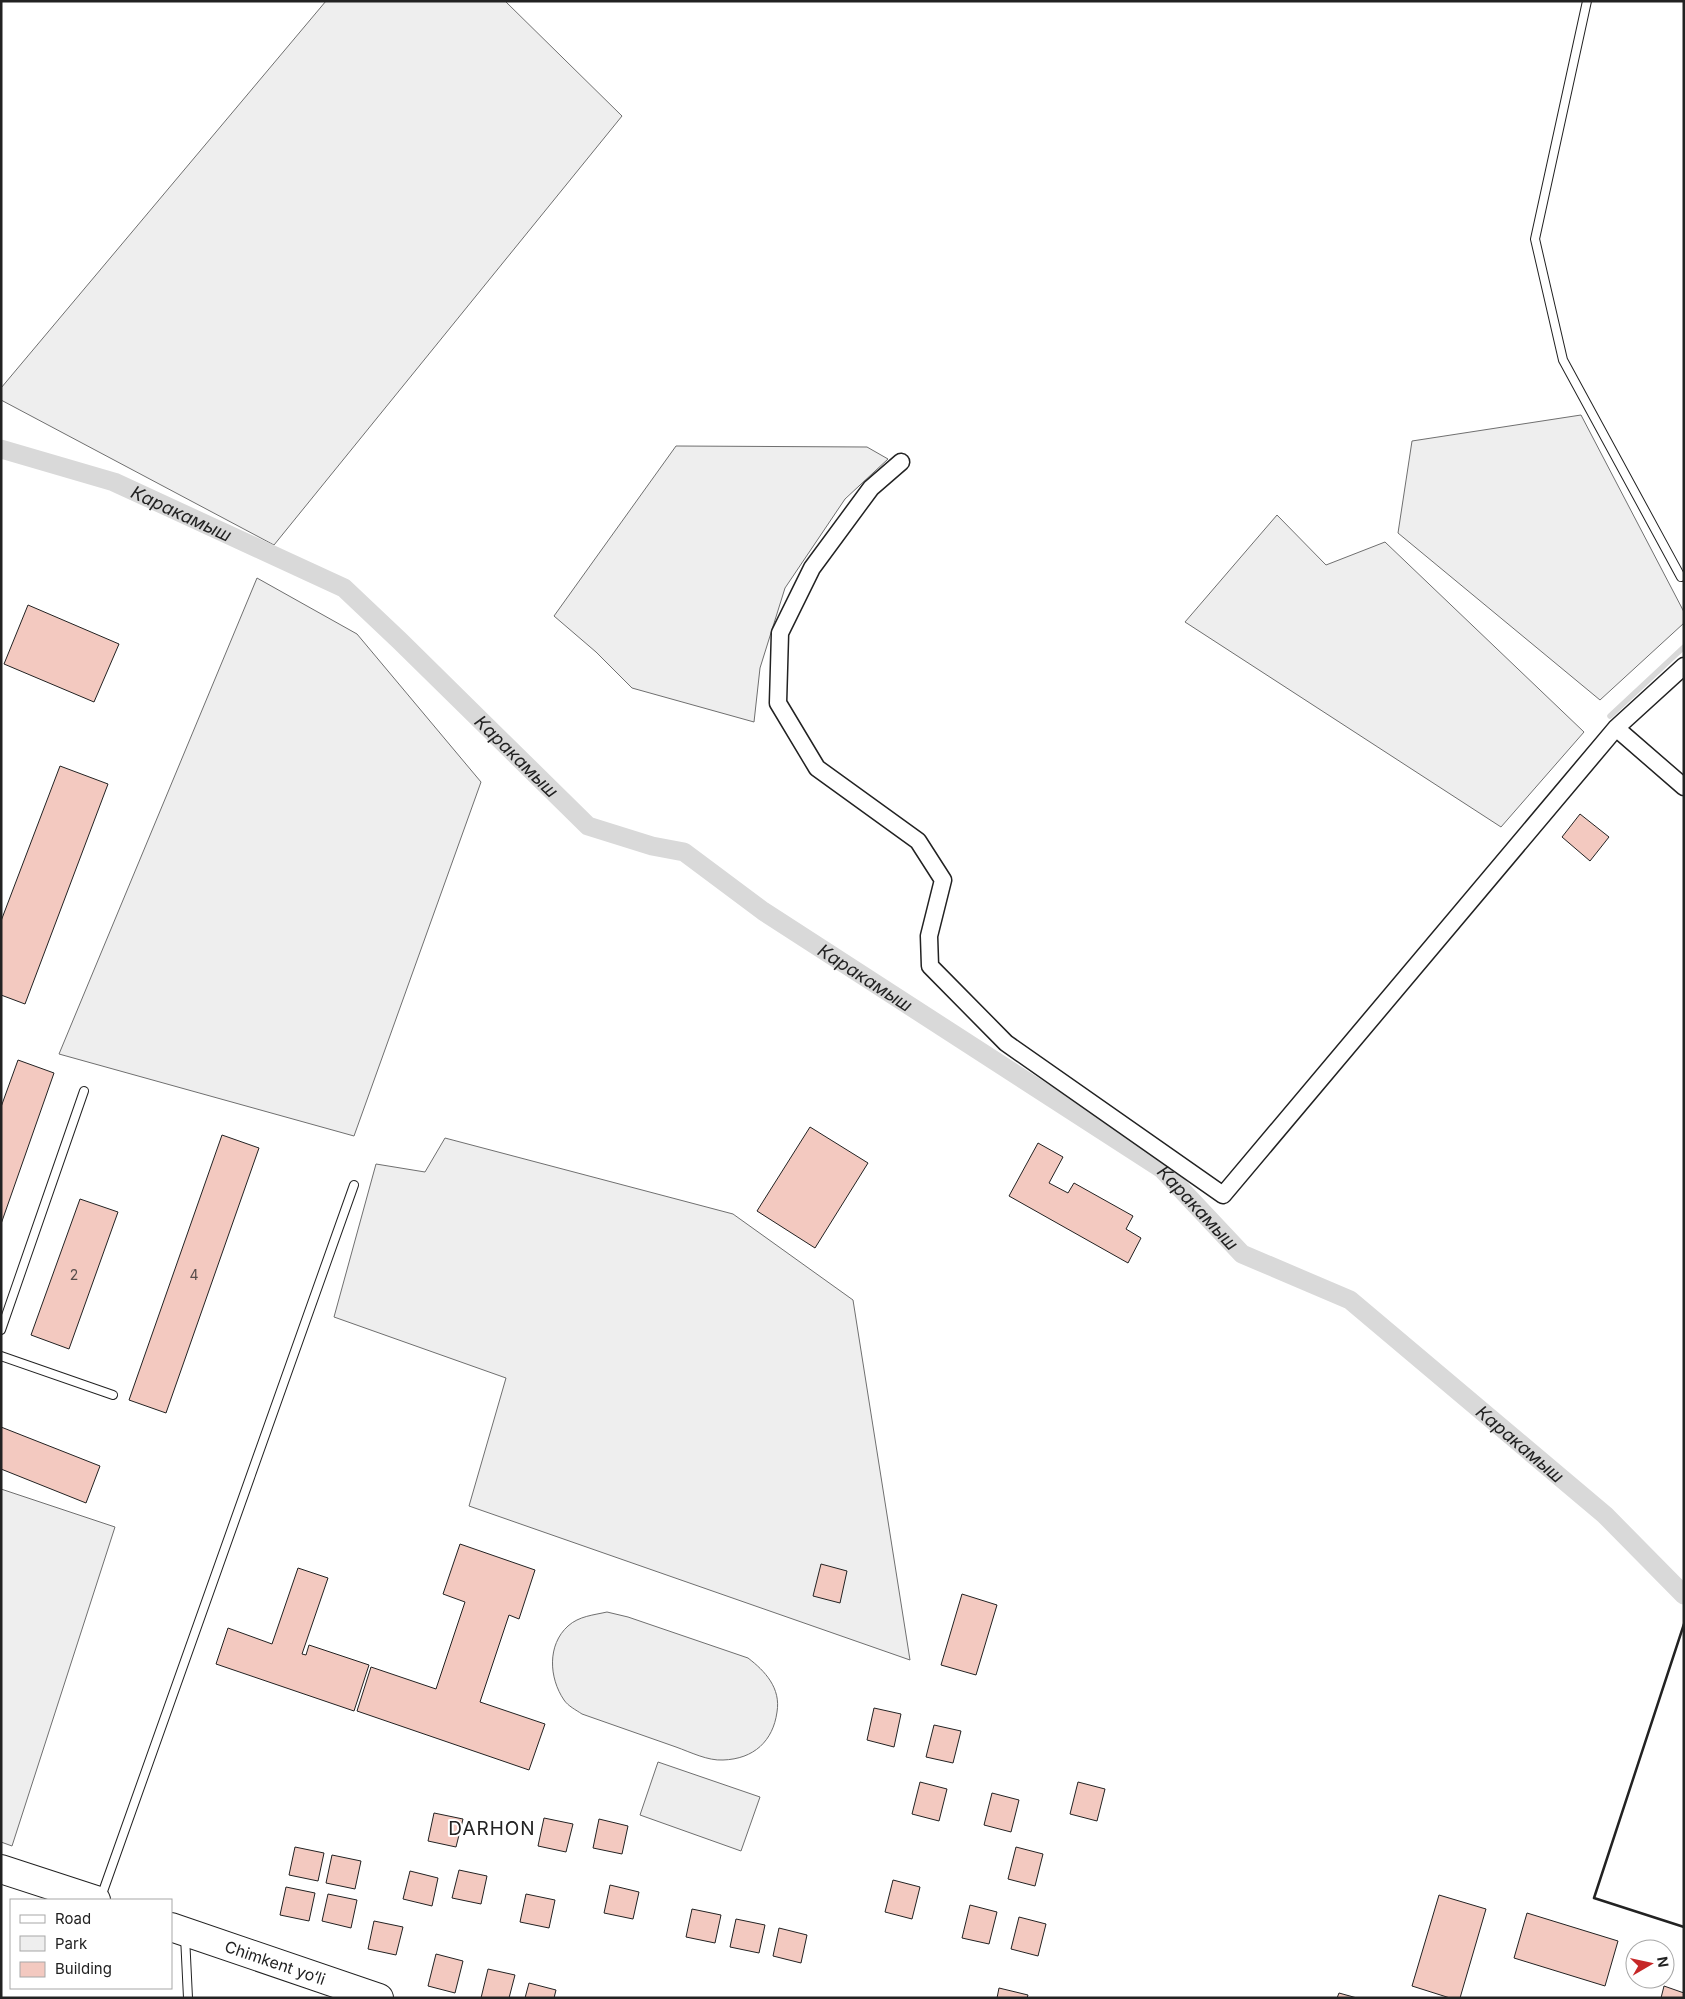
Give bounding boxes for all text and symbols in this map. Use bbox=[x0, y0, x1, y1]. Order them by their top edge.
water label: Каракамыш bbox=[128, 481, 235, 545]
water label: Каракамыш bbox=[471, 711, 563, 802]
water label: Каракамыш bbox=[814, 939, 917, 1016]
water label: Каракамыш bbox=[1153, 1161, 1243, 1254]
house number: 2 bbox=[70, 1266, 78, 1283]
house number: 4 bbox=[189, 1266, 199, 1283]
water label: Каракамыш bbox=[1472, 1401, 1569, 1487]
district label: DARHON bbox=[448, 1817, 536, 1840]
legend bbox=[10, 1899, 172, 1989]
text: Road bbox=[55, 1909, 91, 1928]
text: Park bbox=[55, 1934, 88, 1953]
street label: Chimkent yo‘li bbox=[222, 1936, 328, 1989]
north arrow bbox=[1625, 1939, 1675, 1989]
text: N bbox=[1654, 1955, 1673, 1968]
text: Building bbox=[55, 1959, 112, 1978]

